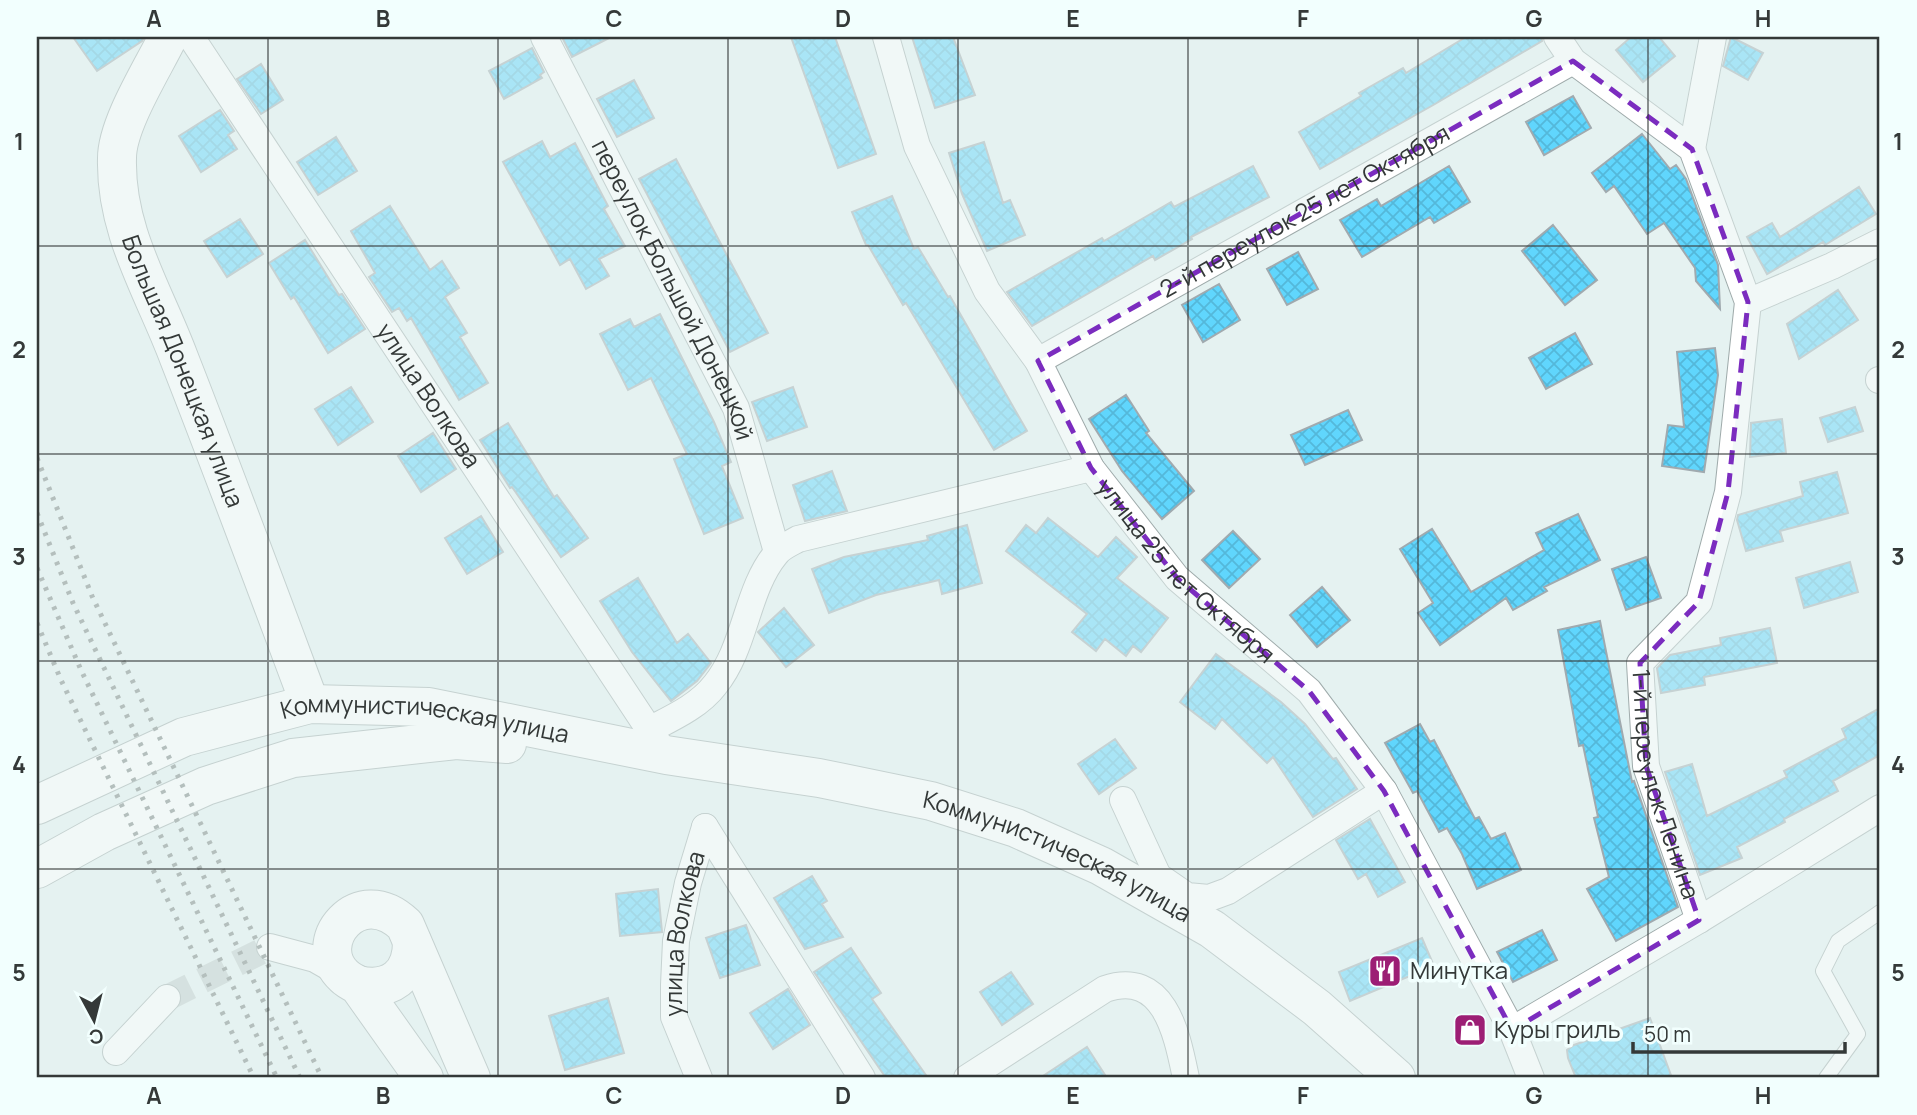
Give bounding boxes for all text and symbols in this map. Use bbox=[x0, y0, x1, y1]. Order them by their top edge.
text: A bbox=[146, 2, 162, 34]
text: B bbox=[376, 2, 390, 34]
text: C bbox=[606, 2, 623, 34]
text: D bbox=[835, 2, 851, 34]
text: E bbox=[1066, 2, 1080, 34]
text: F bbox=[1297, 2, 1309, 34]
text: G bbox=[1526, 2, 1543, 34]
text: H bbox=[1755, 2, 1771, 34]
street label: 2-й переулок 25 лет Октября bbox=[1153, 116, 1455, 305]
text: 1 bbox=[14, 125, 24, 157]
text: 1 bbox=[1893, 125, 1903, 157]
street label: переулок Большой Донецкой bbox=[585, 133, 762, 444]
street label: Большая Донецкая улица bbox=[115, 230, 253, 512]
street label: улица Волкова bbox=[370, 316, 489, 474]
text: 2 bbox=[12, 333, 26, 365]
text: 2 bbox=[1891, 333, 1905, 365]
street label: улица 25 лет Октября bbox=[1090, 471, 1283, 670]
text: 3 bbox=[12, 540, 26, 572]
text: 3 bbox=[1891, 540, 1905, 572]
street label: 1-й переулок Ленина bbox=[1625, 668, 1709, 903]
street label: Коммунистическая улица bbox=[276, 686, 572, 750]
text: 4 bbox=[12, 748, 26, 780]
text: 4 bbox=[1891, 748, 1905, 780]
street label: Коммунистическая улица bbox=[920, 782, 1198, 929]
street label: улица Волкова bbox=[656, 847, 712, 1017]
restaurant icon: Минутка bbox=[1366, 952, 1404, 990]
place label: Минутка bbox=[1410, 953, 1508, 986]
text: 5 bbox=[12, 956, 26, 988]
text: 5 bbox=[1891, 956, 1905, 988]
north arrow bbox=[60, 986, 130, 1056]
scale bar bbox=[1633, 1010, 1845, 1054]
shop icon: Куры гриль bbox=[1451, 1011, 1489, 1049]
place label: Куры гриль bbox=[1494, 1012, 1621, 1045]
text: 50 m bbox=[1644, 1020, 1691, 1048]
text: С bbox=[88, 1023, 105, 1051]
text: A bbox=[146, 1079, 162, 1111]
text: B bbox=[376, 1079, 390, 1111]
text: C bbox=[606, 1079, 623, 1111]
text: D bbox=[835, 1079, 851, 1111]
text: E bbox=[1066, 1079, 1080, 1111]
text: F bbox=[1297, 1079, 1309, 1111]
text: G bbox=[1526, 1079, 1543, 1111]
text: H bbox=[1755, 1079, 1771, 1111]

